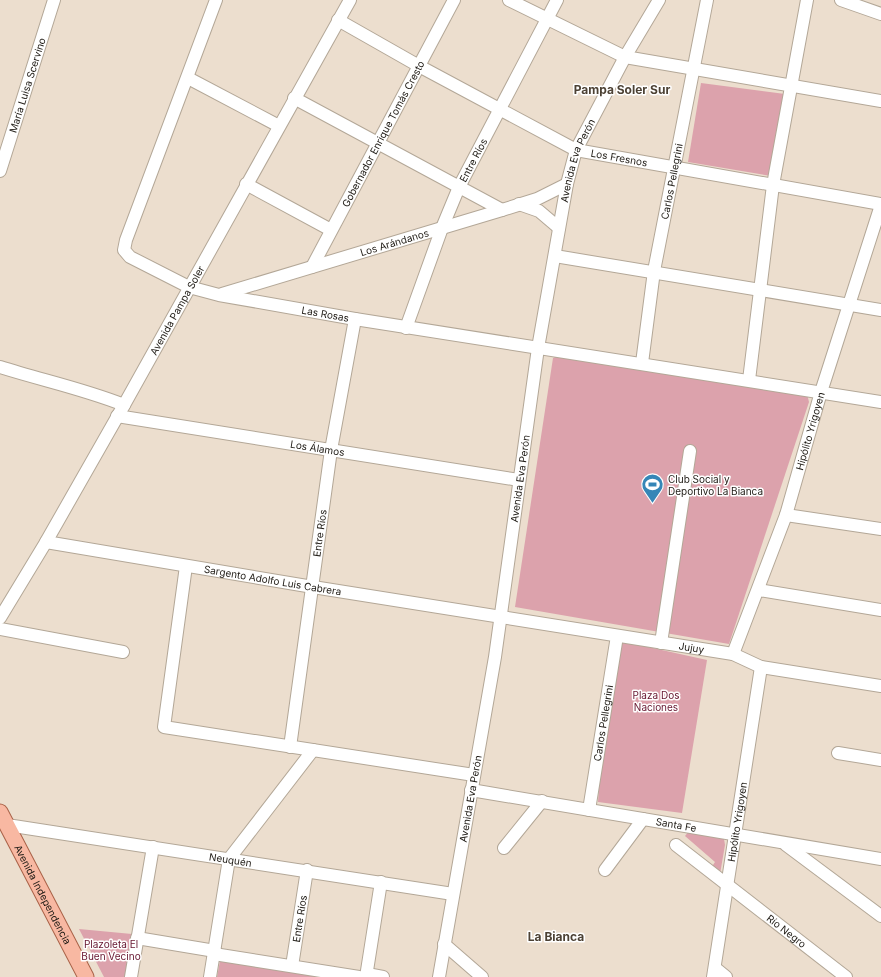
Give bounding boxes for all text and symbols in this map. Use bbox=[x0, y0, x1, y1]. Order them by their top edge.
street label: María Luisa Scervino bbox=[6, 36, 48, 134]
street label: Gobernador Enrique Tomás Cresto bbox=[339, 58, 427, 209]
district label: Pampa Soler Sur bbox=[574, 82, 670, 97]
street label: Avenida Eva Perón bbox=[558, 117, 597, 203]
street label: Entre Ríos bbox=[457, 136, 489, 184]
street label: Carlos Pellegrini bbox=[658, 143, 685, 220]
street label: Los Fresnos bbox=[590, 147, 648, 169]
street label: Los Arándanos bbox=[359, 226, 430, 258]
street label: Avenida Pampa Soler bbox=[147, 263, 207, 357]
street label: Las Rosas bbox=[301, 304, 350, 324]
street label: Hipólito Yrigoyen bbox=[793, 391, 827, 472]
street label: Avenida Eva Perón bbox=[508, 434, 532, 523]
street label: Los Álamos bbox=[289, 438, 345, 458]
sports icon: Club Social y Deportivo La Bianca bbox=[640, 472, 666, 505]
place label: Club Social y Deportivo La Bianca bbox=[668, 473, 763, 497]
street label: Entre Ríos bbox=[310, 509, 329, 557]
street label: Sargento Adolfo Luis Cabrera bbox=[203, 563, 342, 597]
street label: Jujuy bbox=[678, 639, 705, 655]
street label: Carlos Pellegrini bbox=[591, 684, 615, 762]
park label: Plaza Dos Naciones bbox=[633, 689, 679, 713]
street label: Avenida Eva Perón bbox=[457, 754, 484, 843]
street label: Hipólito Yrigoyen bbox=[725, 781, 749, 863]
street label: Santa Fe bbox=[655, 815, 698, 834]
street label: Avenida Independencia bbox=[12, 843, 74, 946]
street label: Neuquén bbox=[208, 850, 253, 869]
street label: Entre Ríos bbox=[290, 894, 309, 943]
street label: Río Negro bbox=[764, 912, 809, 950]
district label: La Bianca bbox=[528, 929, 584, 944]
park label: Plazoleta El Buen Vecino bbox=[81, 938, 141, 962]

